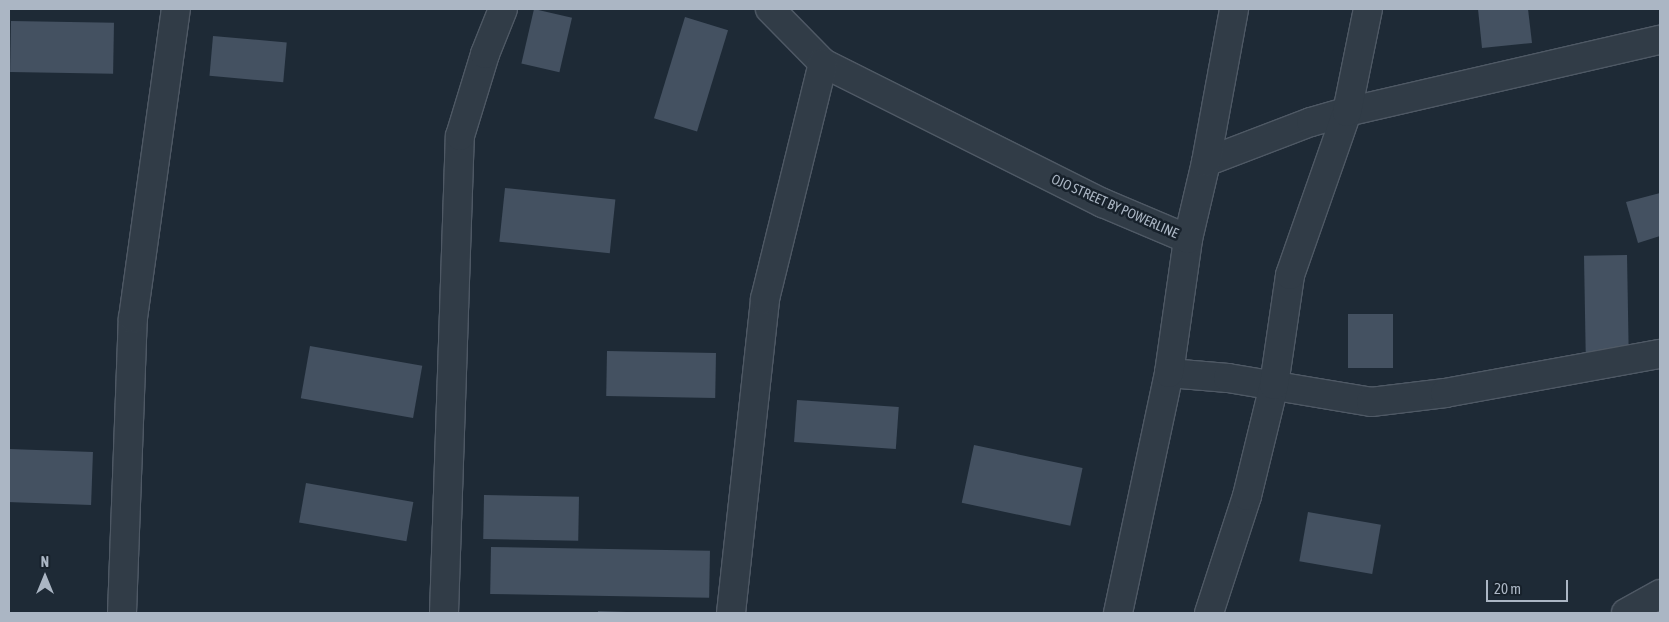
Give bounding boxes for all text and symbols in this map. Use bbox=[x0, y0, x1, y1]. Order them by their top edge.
street label: OJO STREET BY POWERLINE bbox=[1049, 170, 1181, 242]
north arrow bbox=[20, 552, 70, 602]
text: N bbox=[41, 554, 49, 570]
scale bar bbox=[1489, 570, 1572, 602]
text: 20 m bbox=[1494, 580, 1521, 597]

